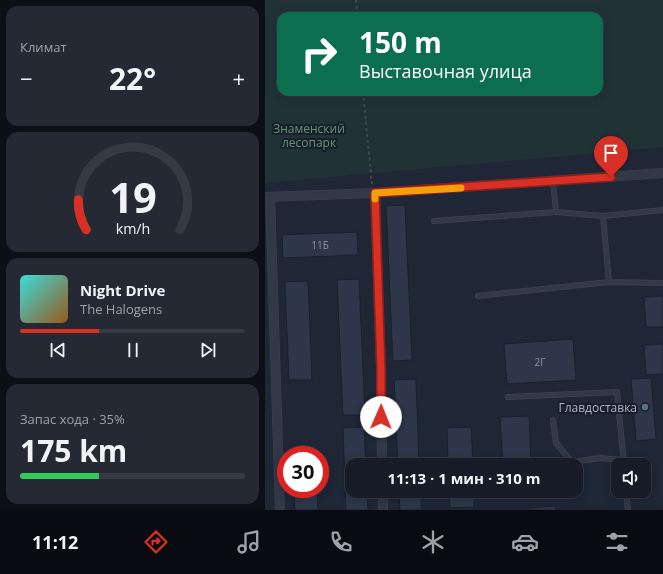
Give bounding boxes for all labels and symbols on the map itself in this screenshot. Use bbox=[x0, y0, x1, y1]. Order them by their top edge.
park label: Знаменский лесопарк bbox=[273, 120, 345, 151]
pin bbox=[594, 136, 628, 177]
house number: 11Б bbox=[311, 238, 329, 252]
house number: 2Г bbox=[535, 355, 545, 369]
position arrow bbox=[360, 396, 402, 438]
place label: Главдоставка bbox=[558, 399, 637, 416]
marker: Главдоставка bbox=[640, 402, 650, 412]
speed limit sign: 30 bbox=[277, 446, 329, 498]

